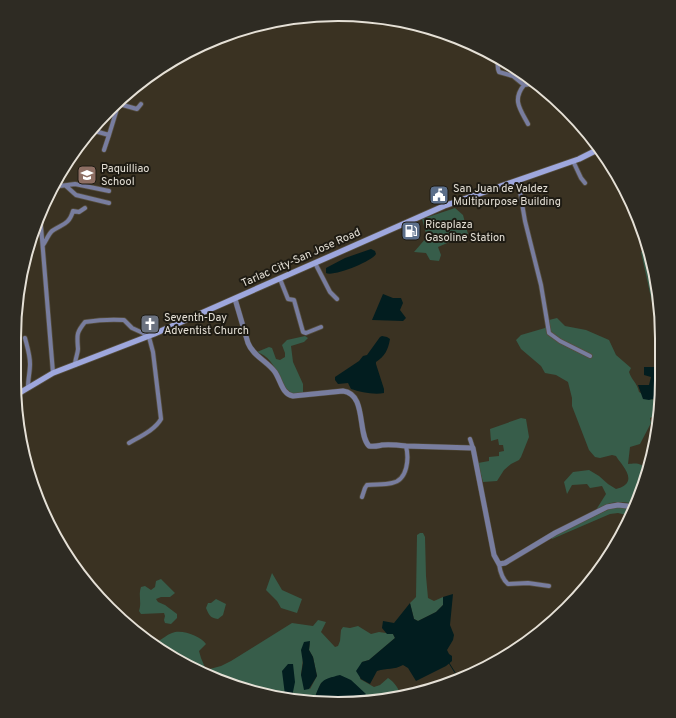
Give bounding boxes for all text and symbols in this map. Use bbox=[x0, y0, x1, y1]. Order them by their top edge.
place label: Paquilliao School bbox=[101, 162, 150, 189]
school or university icon: Paquilliao School bbox=[76, 164, 98, 186]
place label: San Juan de Valdez Multipurpose Building bbox=[453, 182, 561, 209]
public building icon: San Juan de Valdez Multipurpose Building bbox=[428, 184, 450, 206]
place label: Ricaplaza Gasoline Station bbox=[425, 218, 505, 245]
fuel station icon: Ricaplaza Gasoline Station bbox=[400, 220, 422, 242]
street label: Tarlac City-San Jose Road bbox=[239, 225, 363, 291]
place label: Seventh-Day Adventist Church bbox=[164, 311, 249, 338]
church icon: Seventh-Day Adventist Church bbox=[139, 313, 161, 335]

